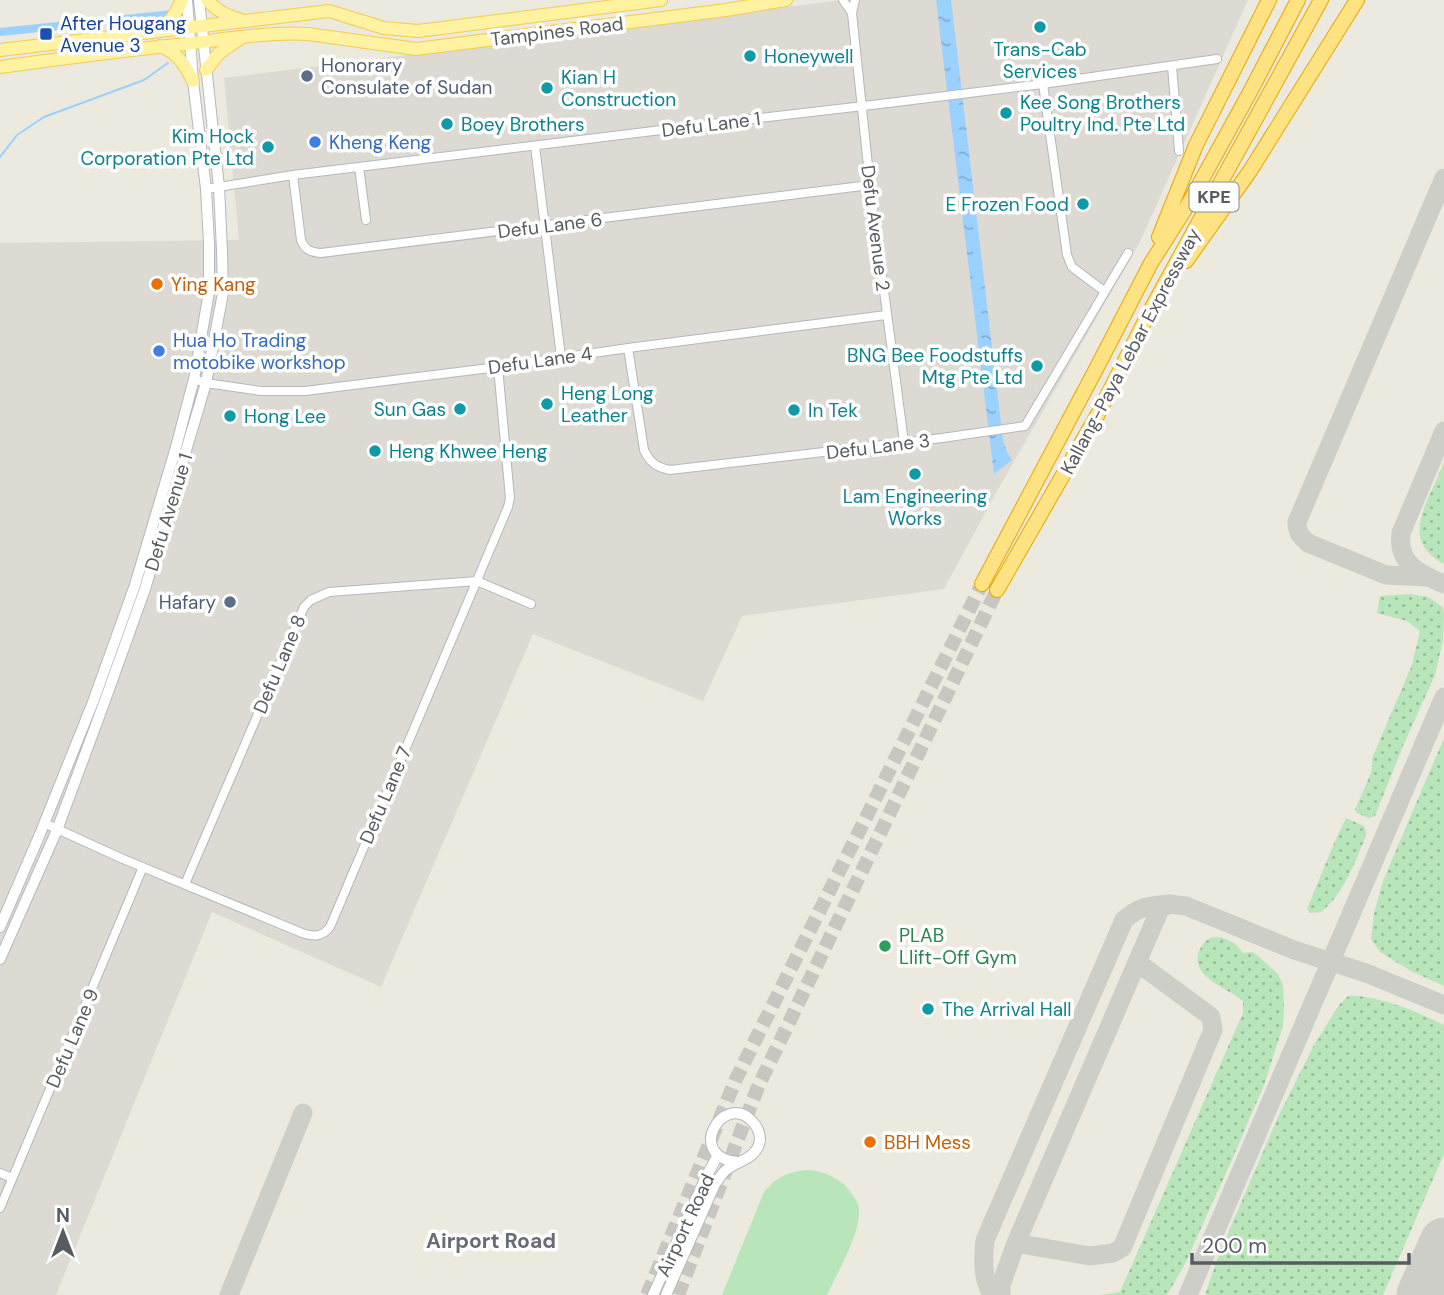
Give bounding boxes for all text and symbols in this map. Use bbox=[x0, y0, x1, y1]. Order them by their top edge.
place label: After Hougang Avenue 3 bbox=[60, 11, 187, 58]
street label: Tampines Road bbox=[489, 11, 625, 52]
marker: Trans-Cab Services bbox=[1032, 19, 1048, 35]
marker: After Hougang Avenue 3 bbox=[38, 26, 54, 42]
place label: Trans-Cab Services bbox=[993, 37, 1087, 84]
place label: Honeywell bbox=[764, 44, 854, 69]
marker: Honeywell bbox=[742, 48, 758, 64]
place label: Honorary Consulate of Sudan bbox=[321, 53, 492, 100]
place label: Kian H Construction bbox=[561, 65, 676, 112]
marker: Honorary Consulate of Sudan bbox=[299, 68, 315, 84]
marker: Kian H Construction bbox=[539, 80, 555, 96]
place label: Kee Song Brothers Poultry Ind. Pte Ltd bbox=[1020, 90, 1185, 137]
marker: Kee Song Brothers Poultry Ind. Pte Ltd bbox=[998, 105, 1014, 121]
street label: Defu Lane 1 bbox=[660, 106, 762, 143]
place label: Boey Brothers bbox=[461, 112, 585, 137]
marker: Boey Brothers bbox=[439, 116, 455, 132]
place label: Kim Hock Corporation Pte Ltd bbox=[80, 124, 254, 171]
place label: Kheng Keng bbox=[329, 130, 432, 155]
marker: Kheng Keng bbox=[307, 134, 323, 150]
marker: Kim Hock Corporation Pte Ltd bbox=[260, 139, 276, 155]
street label: Defu Avenue 2 bbox=[855, 164, 896, 293]
road number: KPE bbox=[1190, 182, 1238, 212]
place label: E Frozen Food bbox=[945, 192, 1069, 217]
marker: E Frozen Food bbox=[1075, 196, 1091, 212]
street label: Defu Lane 6 bbox=[496, 207, 604, 244]
street label: Kallang-Paya Lebar Expressway bbox=[1055, 223, 1206, 479]
place label: Ying Kang bbox=[171, 272, 256, 297]
marker: Ying Kang bbox=[149, 276, 165, 292]
place label: Hua Ho Trading motobike workshop bbox=[173, 328, 346, 375]
street label: Defu Lane 4 bbox=[486, 341, 594, 380]
marker: Hua Ho Trading motobike workshop bbox=[151, 343, 167, 359]
place label: BNG Bee Foodstuffs Mtg Pte Ltd bbox=[847, 343, 1023, 390]
marker: BNG Bee Foodstuffs Mtg Pte Ltd bbox=[1029, 358, 1045, 374]
place label: Heng Long Leather bbox=[561, 381, 654, 428]
marker: Heng Long Leather bbox=[539, 396, 555, 412]
place label: Sun Gas bbox=[374, 397, 446, 422]
place label: In Tek bbox=[808, 398, 858, 423]
marker: Sun Gas bbox=[452, 401, 468, 417]
marker: In Tek bbox=[786, 402, 802, 418]
place label: Hong Lee bbox=[244, 404, 326, 429]
marker: Hong Lee bbox=[222, 408, 238, 424]
street label: Defu Lane 3 bbox=[825, 428, 931, 465]
place label: Heng Khwee Heng bbox=[389, 439, 548, 464]
marker: Heng Khwee Heng bbox=[367, 443, 383, 459]
street label: Defu Avenue 1 bbox=[139, 450, 198, 574]
marker: Lam Engineering Works bbox=[907, 466, 923, 482]
place label: Lam Engineering Works bbox=[843, 484, 988, 531]
place label: Hafary bbox=[159, 590, 216, 615]
marker: Hafary bbox=[222, 594, 238, 610]
street label: Defu Lane 8 bbox=[247, 611, 311, 717]
street label: Defu Lane 7 bbox=[354, 743, 417, 848]
place label: PLAB LIift-Off Gym bbox=[899, 923, 1017, 970]
marker: PLAB LIift-Off Gym bbox=[877, 938, 893, 954]
street label: Defu Lane 9 bbox=[40, 985, 105, 1092]
place label: The Arrival Hall bbox=[942, 997, 1072, 1022]
marker: The Arrival Hall bbox=[920, 1001, 936, 1017]
place label: BBH Mess bbox=[884, 1130, 971, 1155]
marker: BBH Mess bbox=[862, 1134, 878, 1150]
street label: Airport Road bbox=[651, 1170, 720, 1281]
north arrow bbox=[28, 1197, 98, 1267]
text: N bbox=[56, 1203, 70, 1228]
scale bar bbox=[1192, 1222, 1409, 1266]
district label: Airport Road bbox=[426, 1227, 556, 1255]
text: 200 m bbox=[1202, 1232, 1267, 1260]

